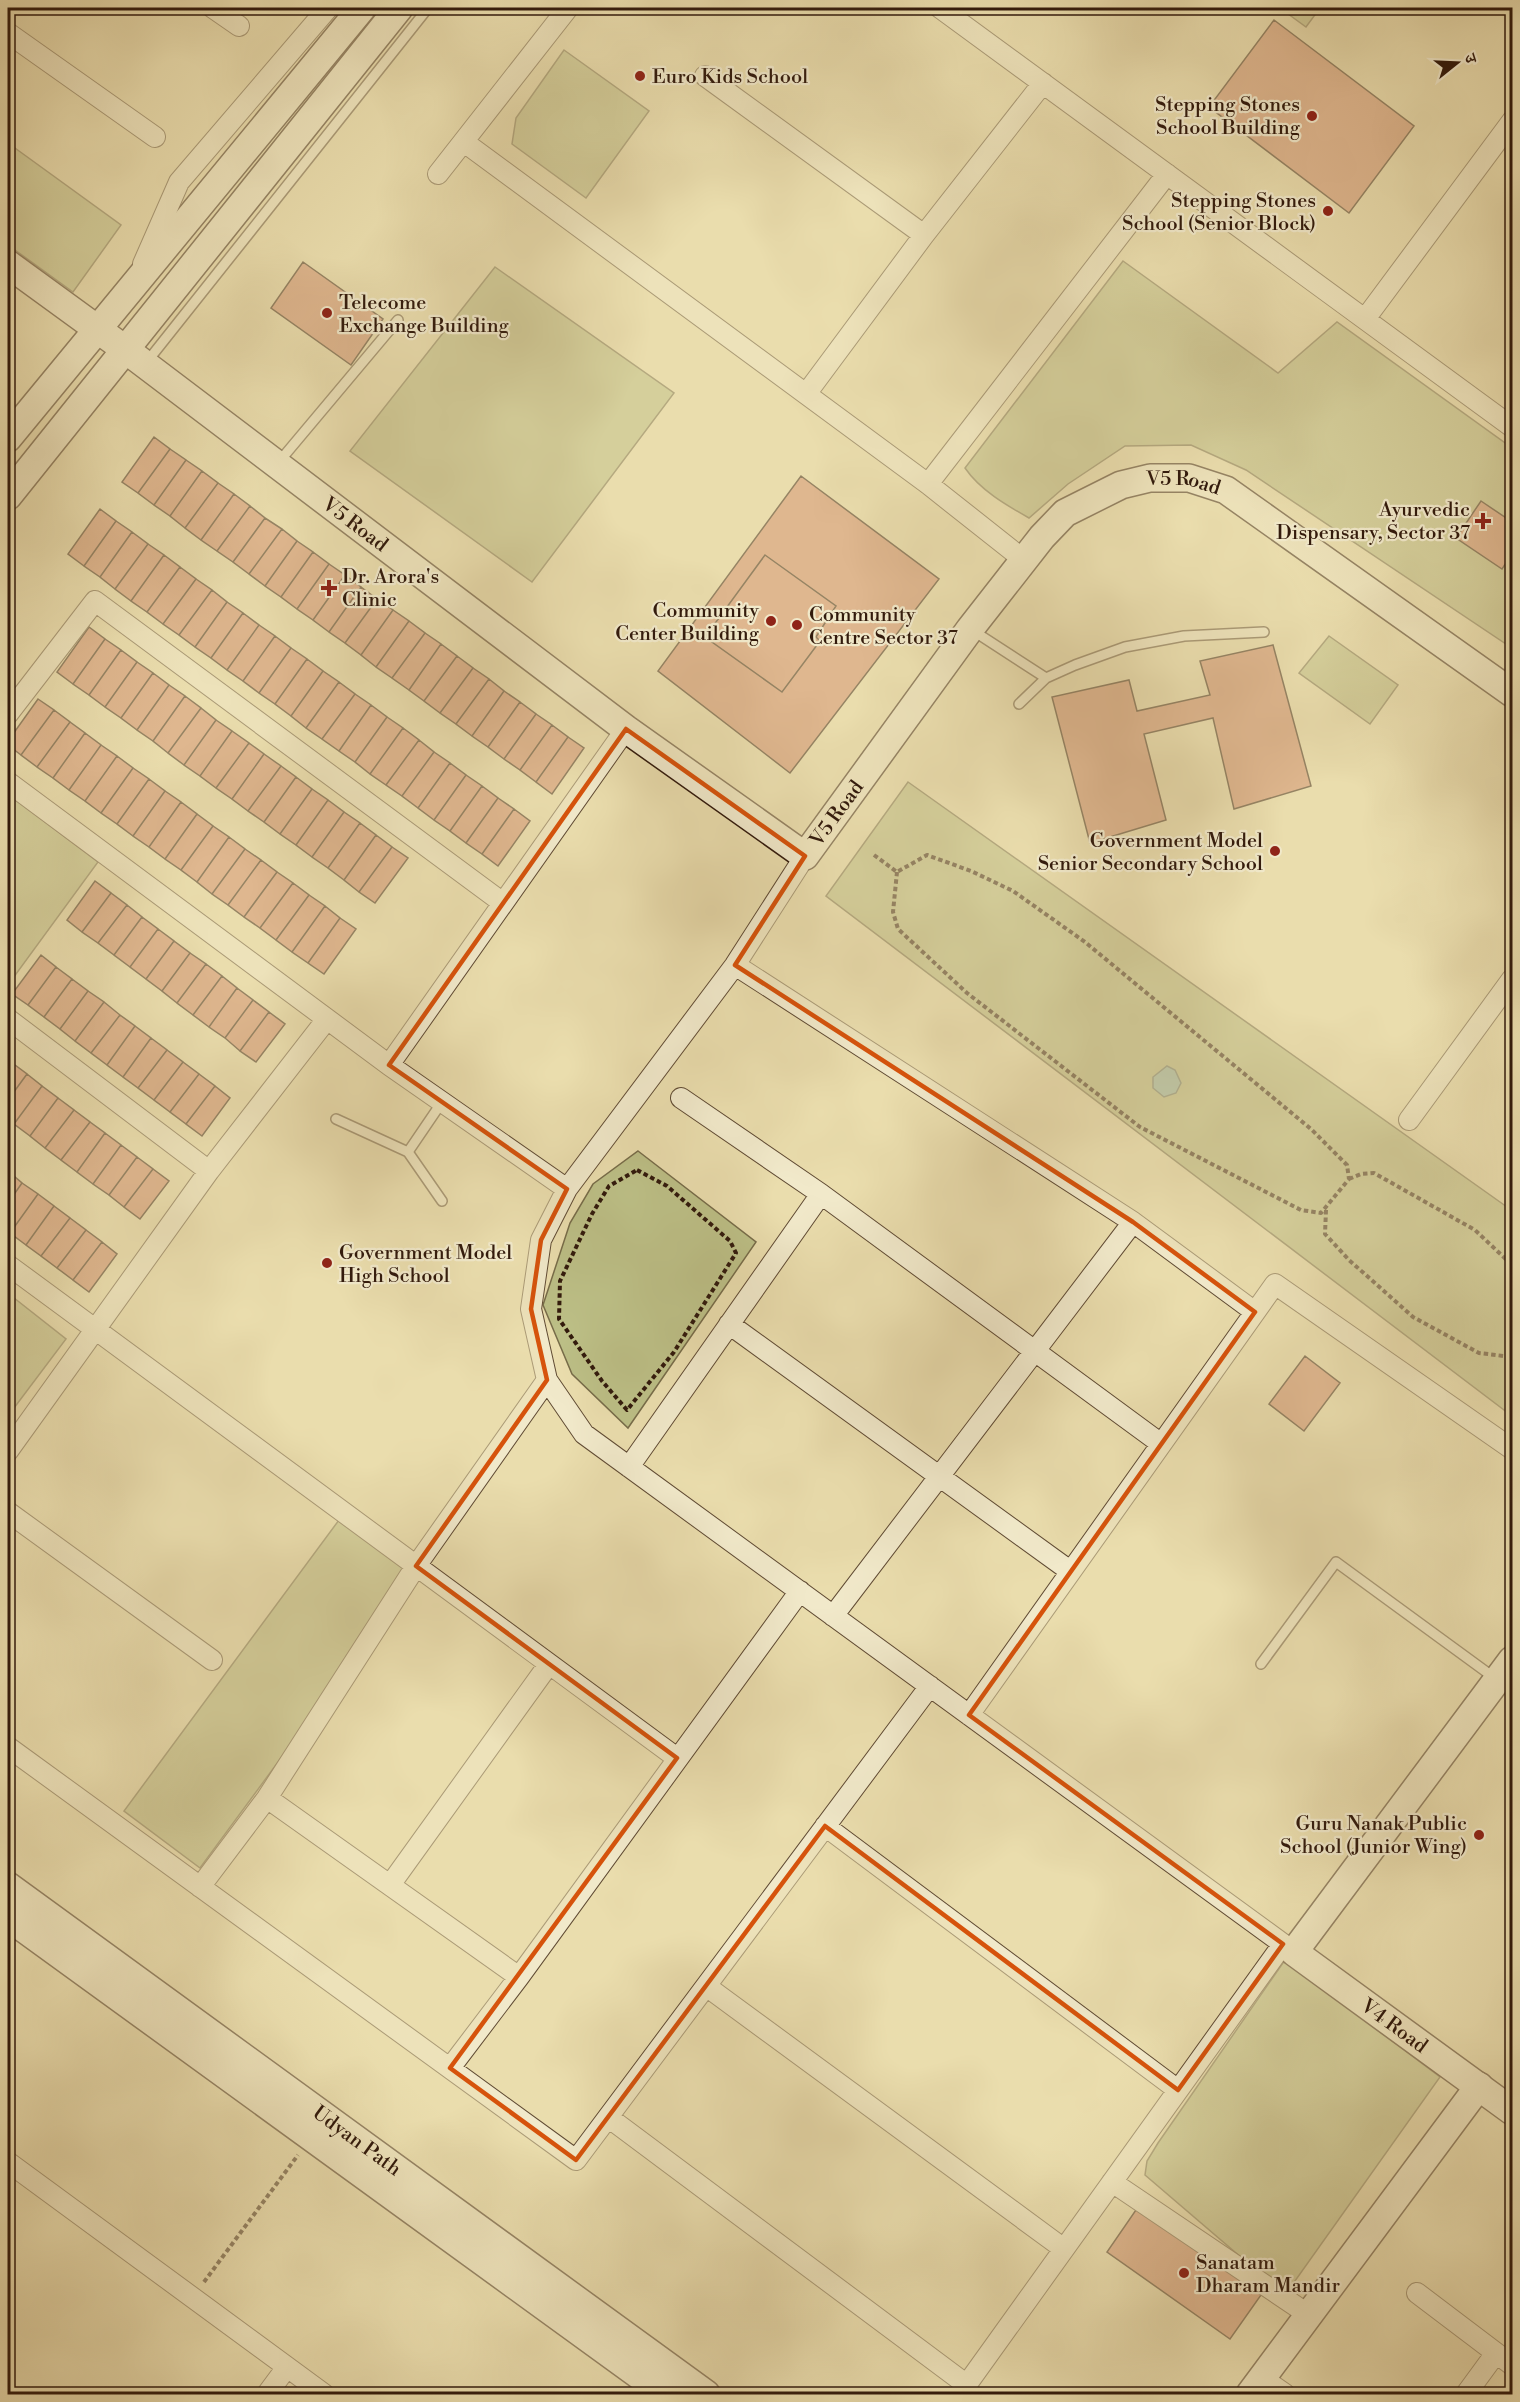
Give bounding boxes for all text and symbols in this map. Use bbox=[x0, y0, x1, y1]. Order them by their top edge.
north arrow bbox=[1427, 33, 1487, 93]
text: उ bbox=[1459, 51, 1482, 67]
place label: Euro Kids School bbox=[652, 65, 808, 90]
marker: Euro Kids School bbox=[633, 69, 647, 83]
place label: Stepping Stones School Building bbox=[1155, 93, 1301, 141]
marker: Stepping Stones School Building bbox=[1305, 109, 1319, 123]
place label: Stepping Stones School (Senior Block) bbox=[1122, 189, 1316, 237]
marker: Stepping Stones School (Senior Block) bbox=[1321, 204, 1335, 218]
place label: Telecome Exchange Building bbox=[339, 291, 510, 339]
marker: Telecome Exchange Building bbox=[320, 306, 334, 320]
street label: V5 Road bbox=[1145, 467, 1224, 502]
street label: V5 Road bbox=[316, 492, 393, 558]
place label: Ayurvedic Dispensary, Sector 37 bbox=[1276, 498, 1470, 546]
marker: Ayurvedic Dispensary, Sector 37 bbox=[1474, 512, 1492, 530]
place label: Dr. Arora's Clinic bbox=[342, 565, 439, 613]
marker: Dr. Arora's Clinic bbox=[320, 579, 338, 597]
place label: Community Center Building bbox=[615, 599, 760, 647]
place label: Community Centre Sector 37 bbox=[809, 603, 958, 651]
marker: Community Center Building bbox=[764, 614, 778, 628]
marker: Community Centre Sector 37 bbox=[790, 618, 804, 632]
street label: V5 Road bbox=[804, 775, 870, 853]
place label: Government Model Senior Secondary School bbox=[1038, 829, 1263, 877]
marker: Government Model Senior Secondary School bbox=[1268, 844, 1282, 858]
place label: Government Model High School bbox=[339, 1241, 512, 1289]
marker: Government Model High School bbox=[320, 1256, 334, 1270]
place label: Guru Nanak Public School (Junior Wing) bbox=[1280, 1812, 1467, 1860]
marker: Guru Nanak Public School (Junior Wing) bbox=[1472, 1828, 1486, 1842]
street label: V4 Road bbox=[1355, 1993, 1433, 2060]
street label: Udyan Path bbox=[307, 2101, 406, 2182]
place label: Sanatam Dharam Mandir bbox=[1196, 2251, 1341, 2299]
marker: Sanatam Dharam Mandir bbox=[1177, 2266, 1191, 2280]

